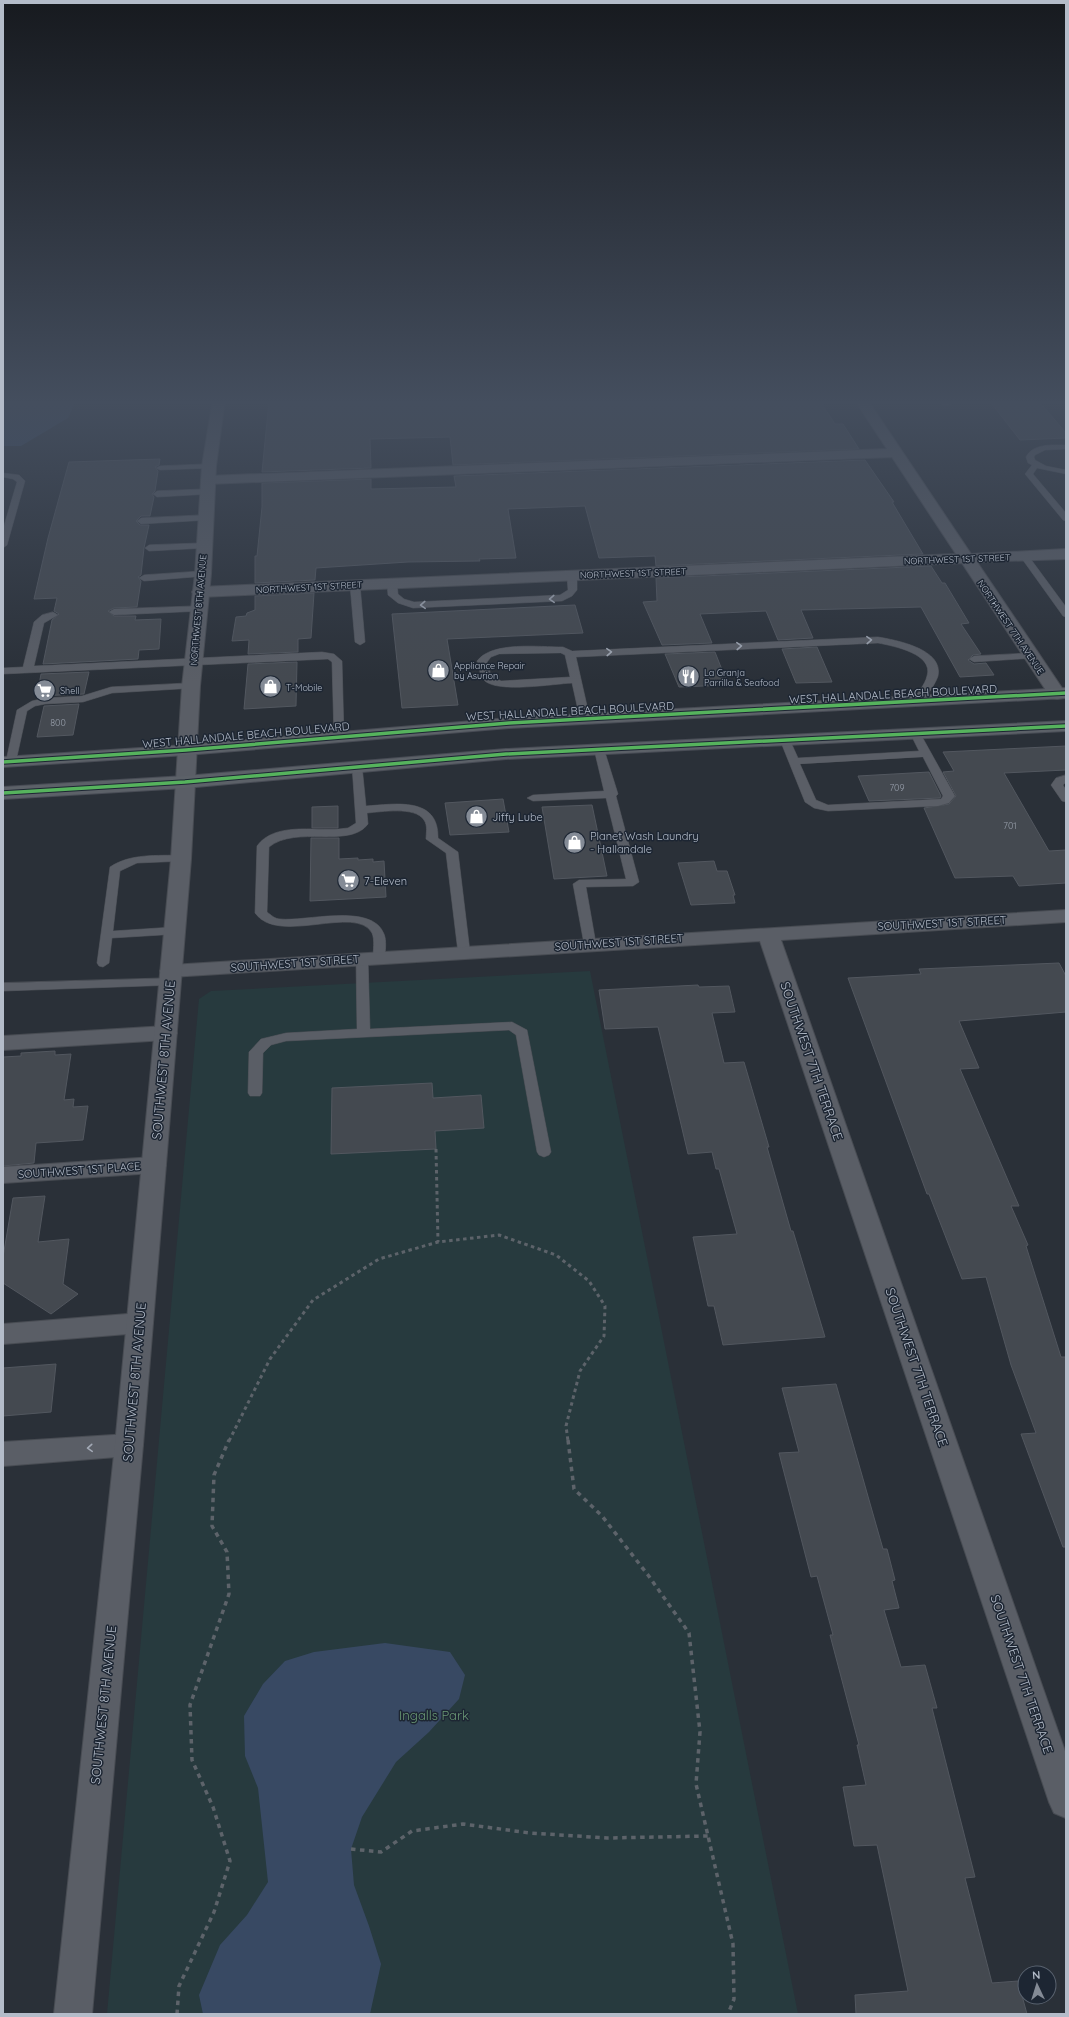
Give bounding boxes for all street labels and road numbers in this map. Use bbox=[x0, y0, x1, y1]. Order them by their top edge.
street label: NORTHWEST 1ST STREET bbox=[904, 552, 1011, 566]
street label: NORTHWEST 8TH AVENUE bbox=[188, 554, 208, 666]
street label: NORTHWEST 1ST STREET bbox=[580, 566, 687, 580]
street label: NORTHWEST 7TH AVENUE bbox=[975, 578, 1047, 676]
street label: NORTHWEST 1ST STREET bbox=[256, 579, 363, 595]
street label: WEST HALLANDALE BEACH BOULEVARD bbox=[789, 682, 997, 706]
street label: WEST HALLANDALE BEACH BOULEVARD bbox=[466, 699, 674, 723]
street label: WEST HALLANDALE BEACH BOULEVARD bbox=[142, 719, 350, 751]
street label: SOUTHWEST 1ST STREET bbox=[877, 913, 1007, 933]
street label: SOUTHWEST 1ST STREET bbox=[554, 930, 684, 953]
street label: SOUTHWEST 1ST STREET bbox=[230, 951, 360, 974]
street label: SOUTHWEST 8TH AVENUE bbox=[148, 980, 178, 1140]
street label: SOUTHWEST 7TH TERRACE bbox=[777, 980, 847, 1142]
street label: SOUTHWEST 1ST PLACE bbox=[17, 1159, 141, 1181]
street label: SOUTHWEST 7TH TERRACE bbox=[882, 1286, 952, 1448]
street label: SOUTHWEST 8TH AVENUE bbox=[119, 1302, 149, 1462]
street label: SOUTHWEST 7TH TERRACE bbox=[987, 1593, 1057, 1755]
street label: SOUTHWEST 8TH AVENUE bbox=[87, 1625, 119, 1785]

